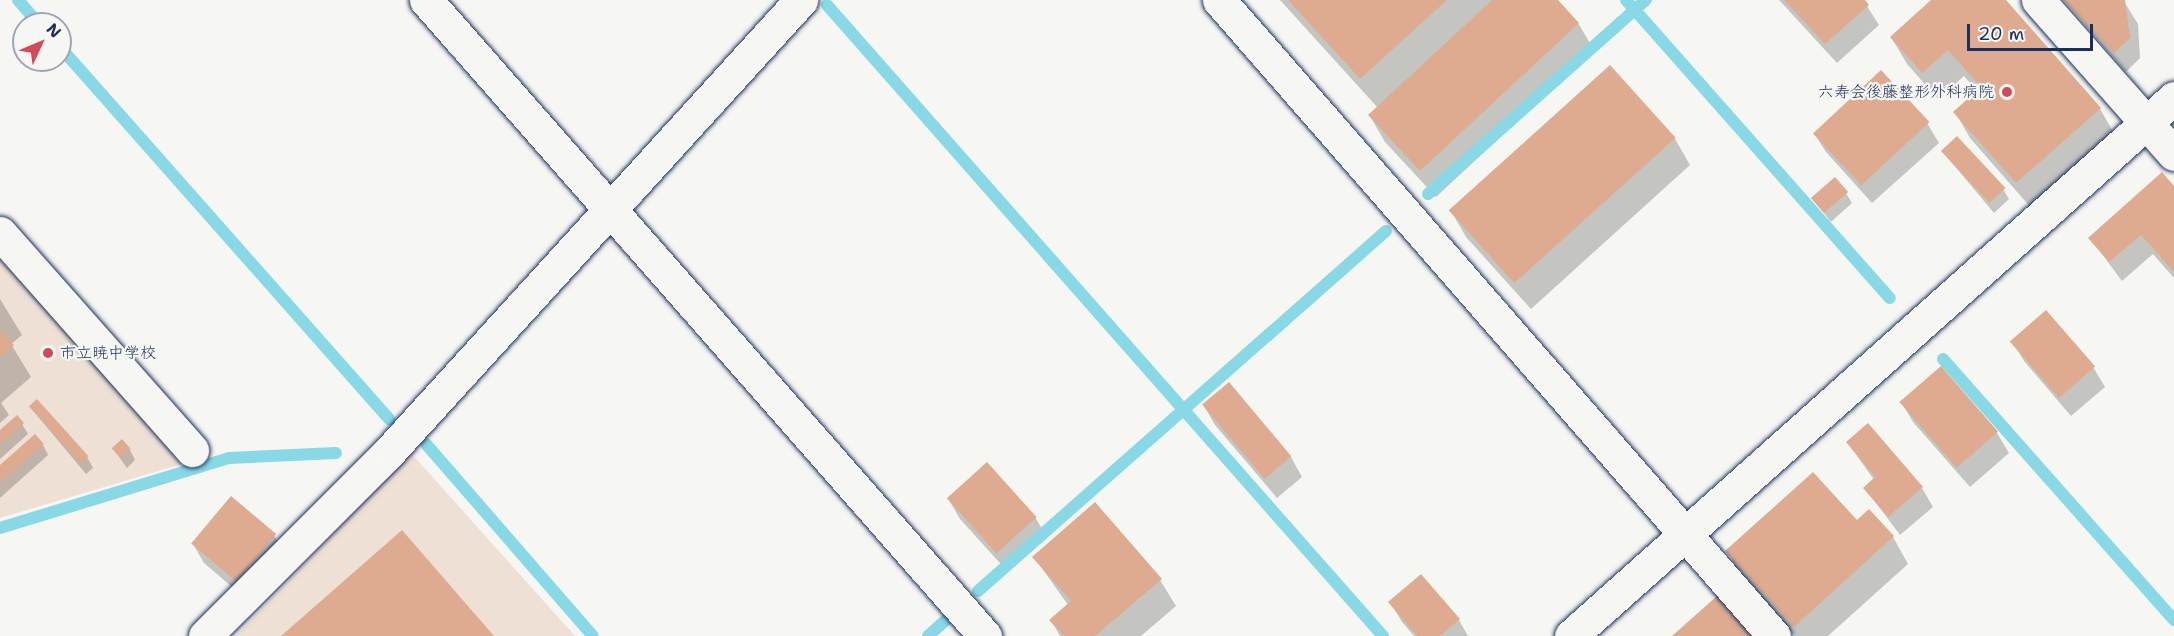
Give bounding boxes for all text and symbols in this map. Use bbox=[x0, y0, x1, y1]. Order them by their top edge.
north arrow bbox=[12, 12, 72, 72]
scale bar bbox=[1970, 12, 2096, 50]
text: N bbox=[42, 19, 66, 42]
text: 20 m bbox=[1978, 22, 2024, 46]
place label: 六寿会後藤整形外科病院 bbox=[1818, 82, 1994, 102]
marker: 六寿会後藤整形外科病院 bbox=[1998, 83, 2016, 101]
place label: 市立暁中学校 bbox=[60, 343, 156, 363]
marker: 市立暁中学校 bbox=[41, 346, 55, 360]

